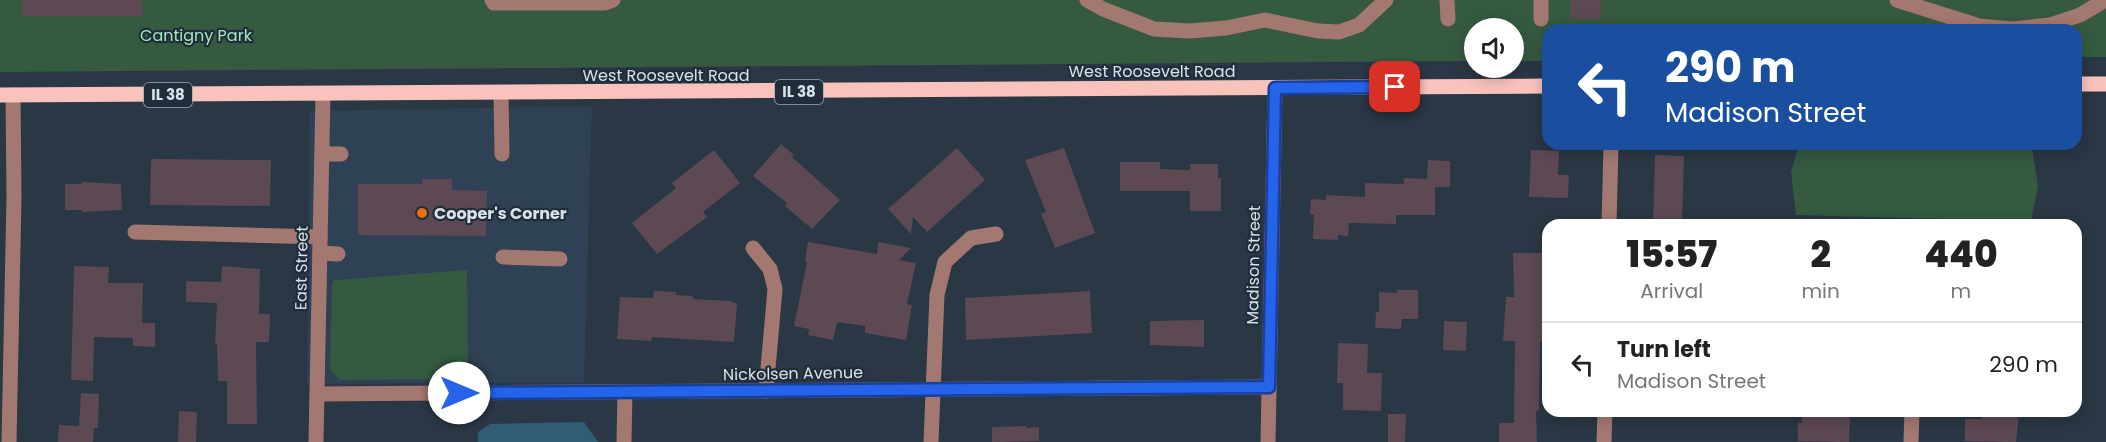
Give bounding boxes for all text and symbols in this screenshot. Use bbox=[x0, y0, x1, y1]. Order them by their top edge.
map controls bbox=[1464, 18, 1524, 78]
button: sound bbox=[1464, 18, 1524, 78]
park label: Cantigny Park bbox=[140, 24, 253, 47]
text: 290 m bbox=[1665, 38, 1796, 97]
icon: left bbox=[1566, 48, 1644, 126]
street label: West Roosevelt Road bbox=[1069, 60, 1236, 83]
pin bbox=[1369, 61, 1420, 112]
street label: West Roosevelt Road bbox=[583, 64, 750, 87]
icon: arrive bbox=[1378, 70, 1411, 103]
road number: IL 38 bbox=[775, 80, 823, 104]
road number: IL 38 bbox=[144, 83, 192, 107]
text: Madison Street bbox=[1665, 94, 1866, 131]
place label: Cooper's Corner bbox=[434, 202, 567, 225]
street label: Madison Street bbox=[1241, 205, 1266, 325]
marker: Cooper's Corner bbox=[415, 206, 429, 220]
street label: East Street bbox=[289, 225, 314, 310]
text: 15:57 bbox=[1626, 229, 1717, 280]
text: 2 bbox=[1810, 229, 1831, 280]
text: 440 bbox=[1924, 229, 1998, 280]
text: Arrival bbox=[1640, 277, 1703, 305]
text: min bbox=[1802, 277, 1840, 305]
text: m bbox=[1951, 277, 1971, 305]
text: Turn left bbox=[1617, 334, 1711, 365]
icon: left bbox=[1566, 348, 1599, 381]
text: 290 m bbox=[1989, 349, 2058, 380]
position arrow bbox=[427, 361, 491, 425]
street label: Nickolsen Avenue bbox=[723, 361, 863, 386]
text: Madison Street bbox=[1617, 367, 1766, 395]

